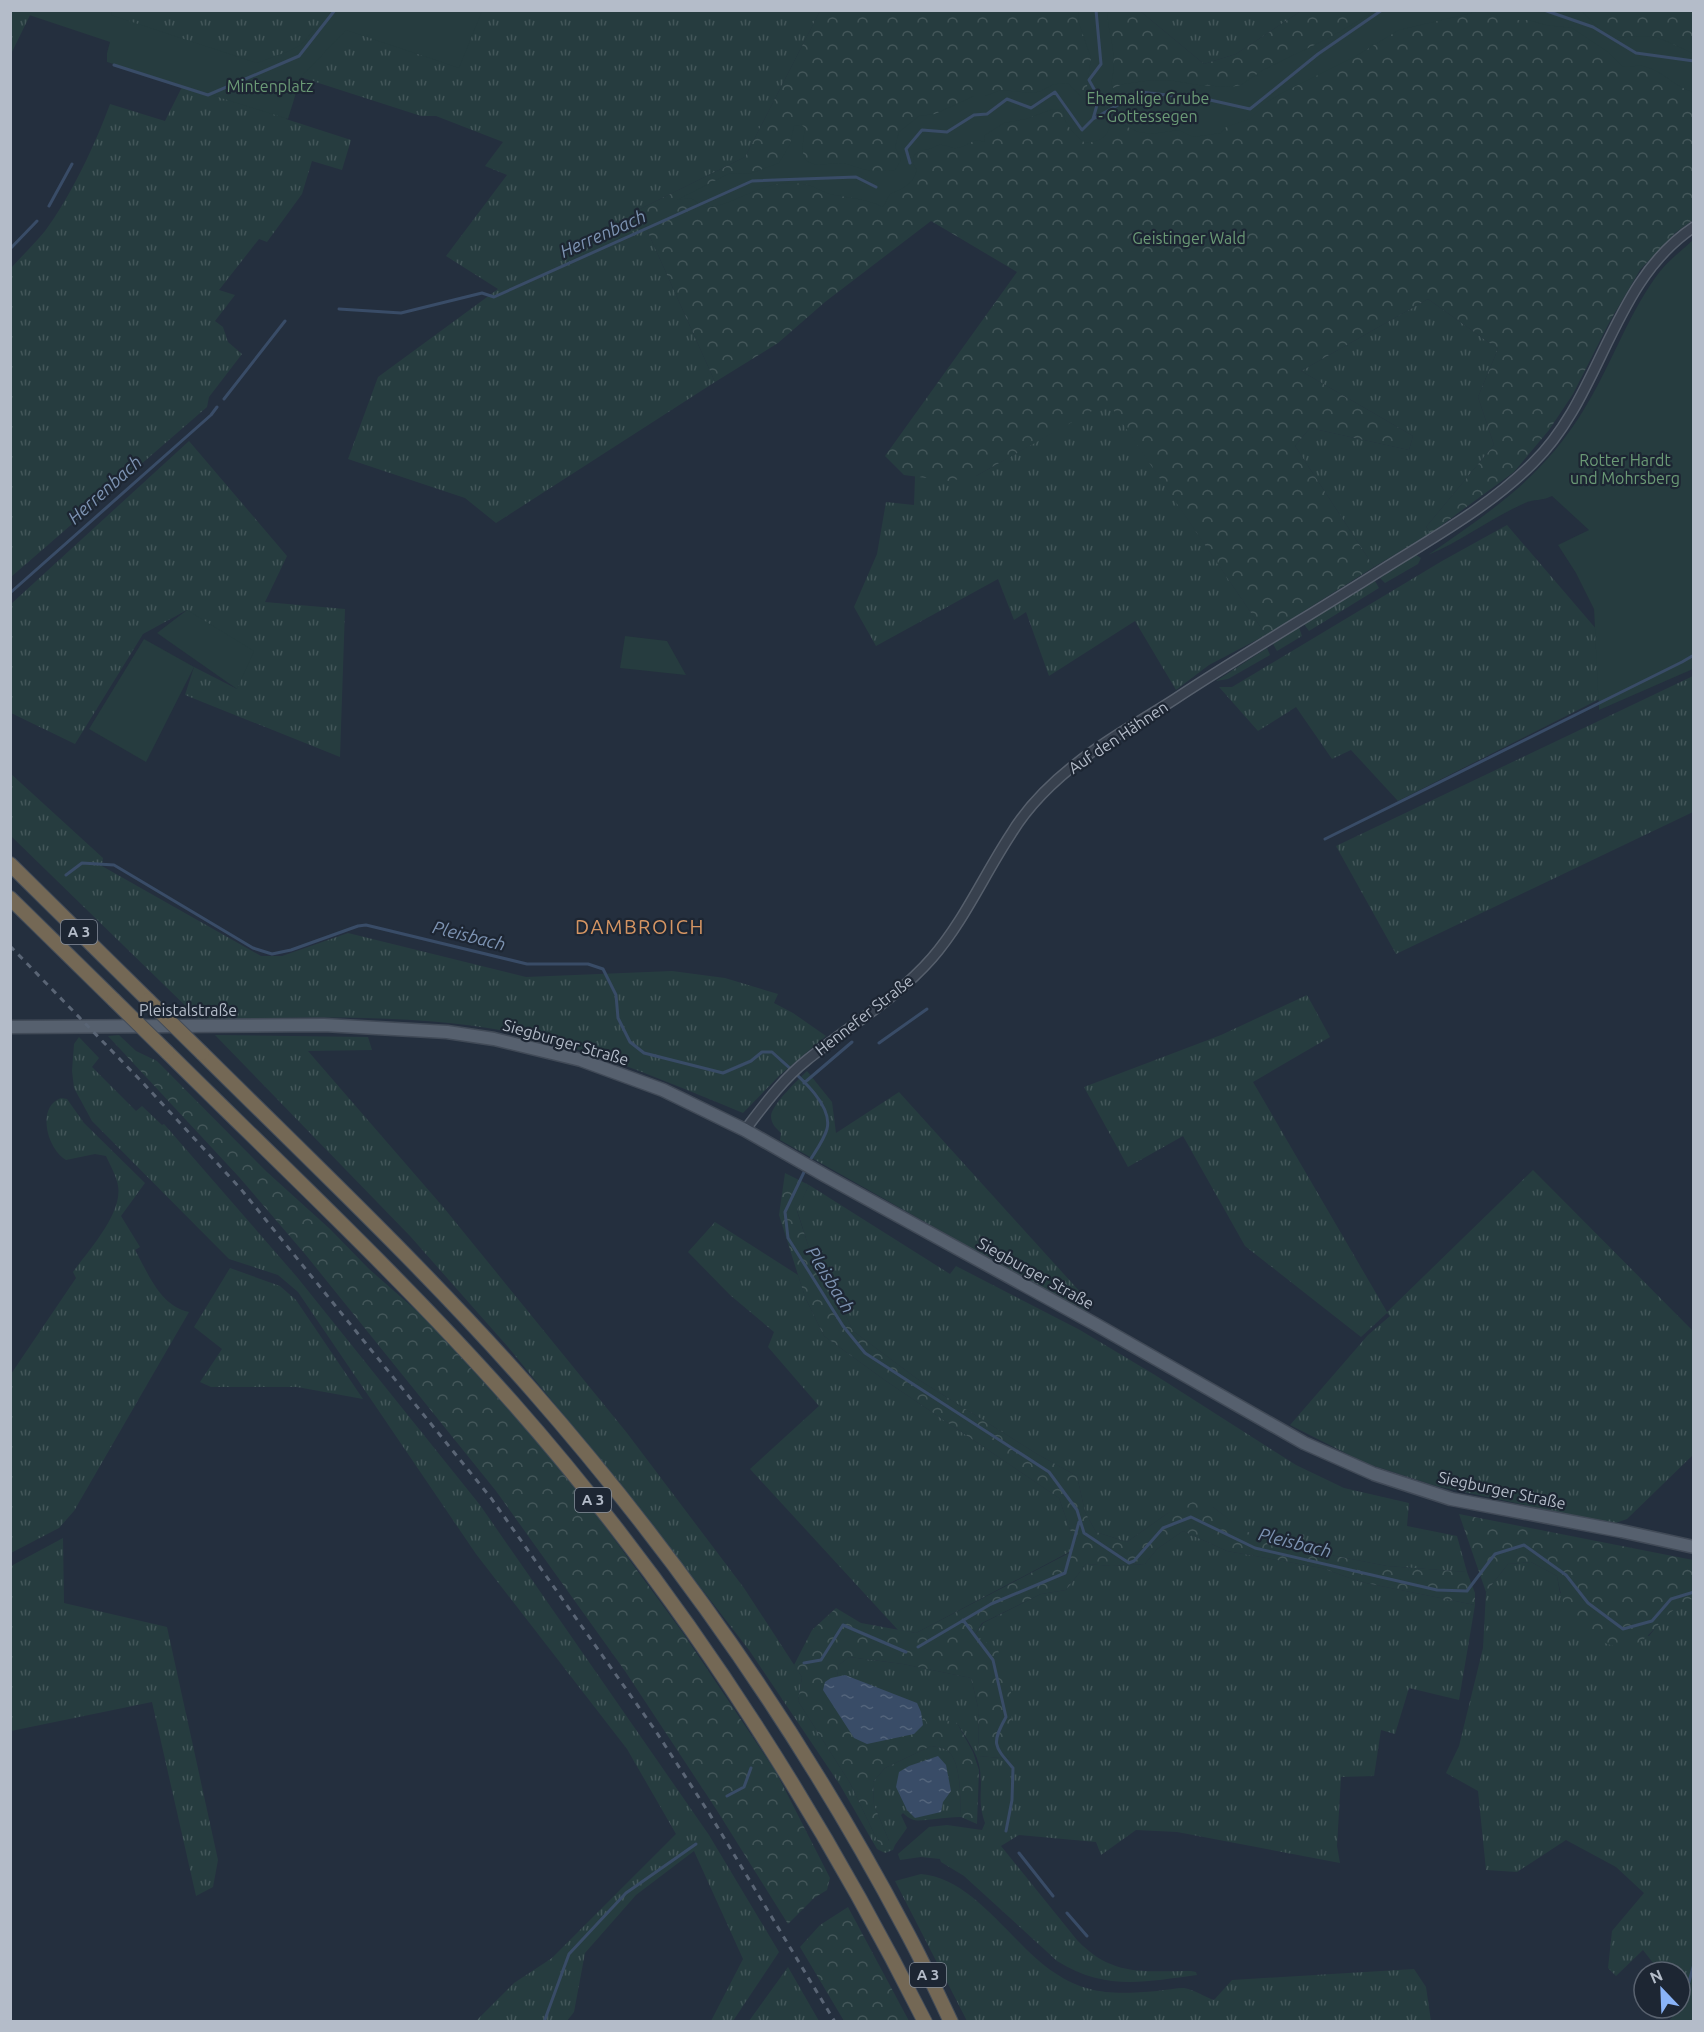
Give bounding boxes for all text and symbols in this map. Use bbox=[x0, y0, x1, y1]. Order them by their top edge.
park label: Mintenplatz bbox=[227, 77, 313, 95]
park label: Ehemalige Grube - Gottessegen bbox=[1087, 89, 1209, 125]
water label: Herrenbach bbox=[557, 205, 649, 261]
park label: Geistinger Wald bbox=[1132, 229, 1246, 247]
water label: Herrenbach bbox=[63, 451, 145, 527]
park label: Rotter Hardt und Mohrsberg bbox=[1570, 451, 1680, 487]
street label: Auf den Hähnen bbox=[1065, 697, 1171, 777]
district label: DAMBROICH bbox=[575, 915, 705, 938]
water label: Pleisbach bbox=[431, 916, 508, 954]
road number: A 3 bbox=[61, 920, 97, 944]
street label: Hennefer Straße bbox=[812, 971, 916, 1059]
street label: Pleistalstraße bbox=[139, 1001, 237, 1019]
street label: Siegburger Straße bbox=[501, 1015, 631, 1069]
street label: Siegburger Straße bbox=[975, 1234, 1097, 1312]
water label: Pleisbach bbox=[803, 1243, 859, 1316]
street label: Siegburger Straße bbox=[1437, 1468, 1567, 1512]
road number: A 3 bbox=[575, 1488, 611, 1512]
water label: Pleisbach bbox=[1257, 1523, 1334, 1561]
north arrow bbox=[1632, 1960, 1692, 2020]
road number: A 3 bbox=[910, 1963, 946, 1987]
text: N bbox=[1647, 1966, 1665, 1987]

